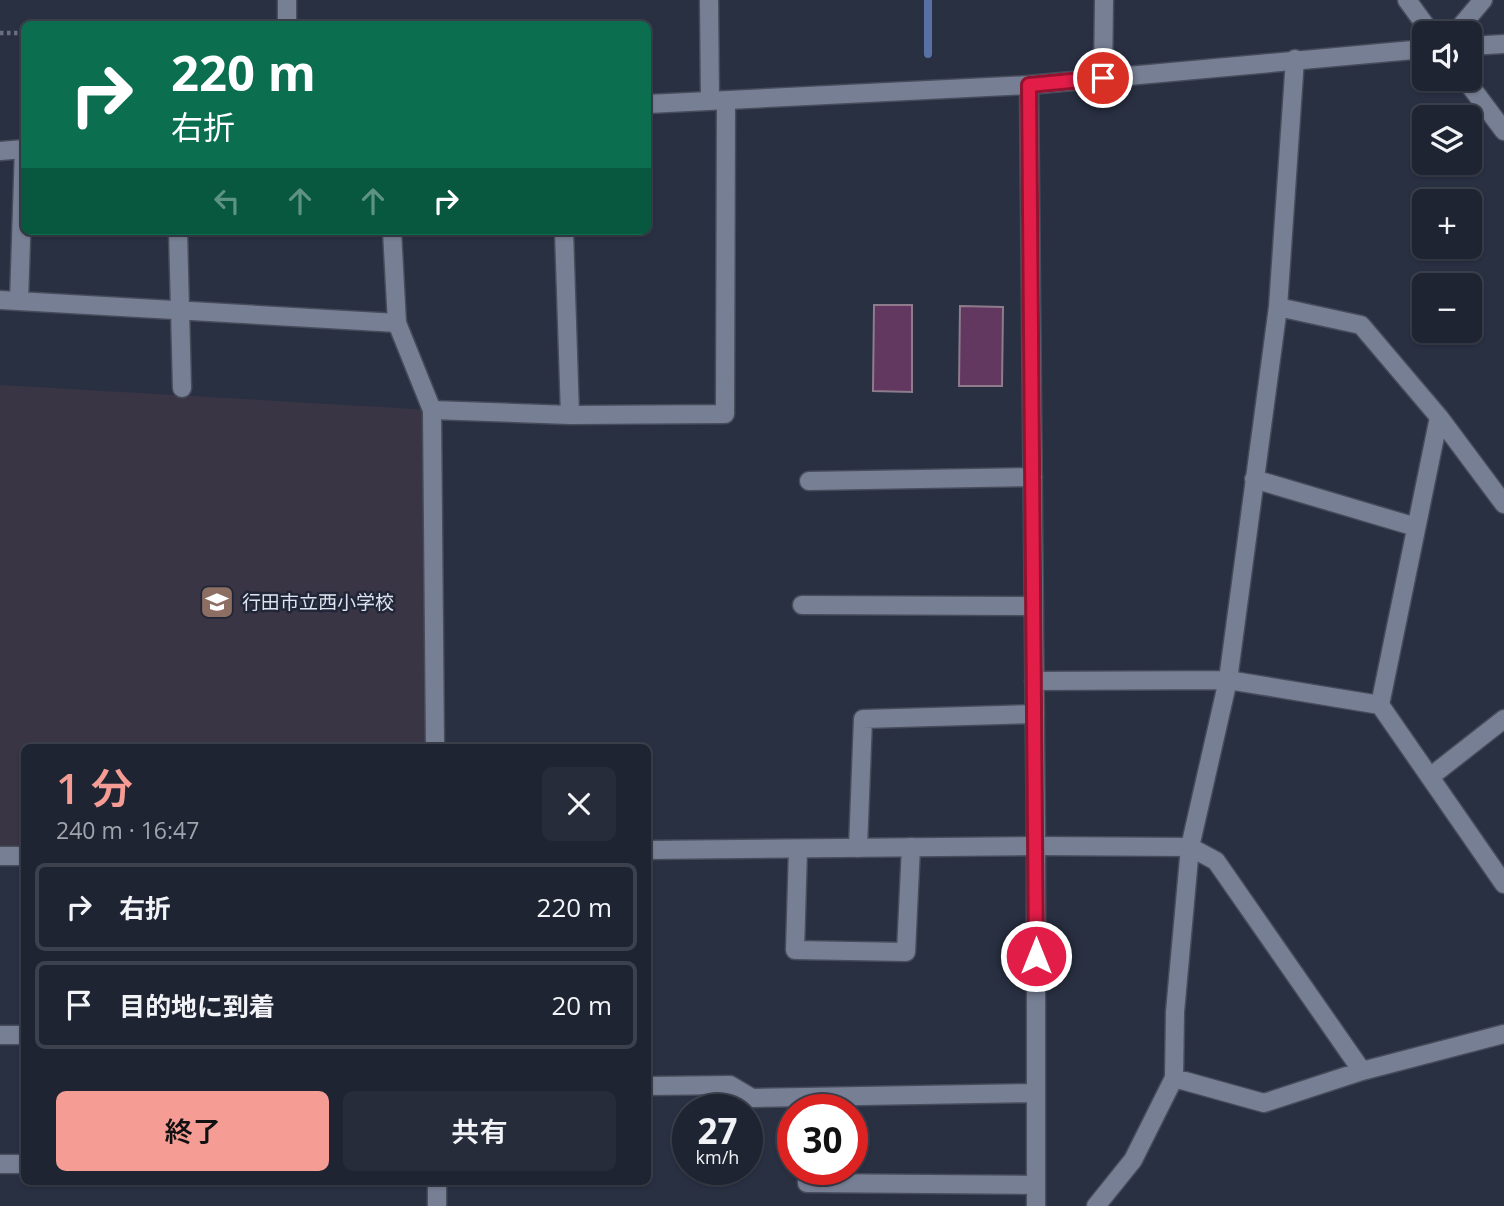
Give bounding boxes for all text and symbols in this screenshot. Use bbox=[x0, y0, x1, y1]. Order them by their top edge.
map controls bbox=[1412, 21, 1482, 343]
button: sound bbox=[1412, 21, 1482, 91]
text: 220 m bbox=[171, 39, 316, 105]
pin bbox=[1073, 48, 1133, 108]
icon: right bbox=[56, 49, 147, 140]
icon: arrive bbox=[1084, 59, 1122, 97]
text: 右折 bbox=[171, 105, 235, 148]
button: layers bbox=[1412, 105, 1482, 175]
icon: left bbox=[208, 182, 246, 220]
icon: ahead bbox=[281, 182, 319, 220]
icon: ahead bbox=[354, 182, 392, 220]
icon: right bbox=[427, 182, 465, 220]
button: + bbox=[1412, 189, 1482, 259]
button: − bbox=[1412, 273, 1482, 343]
school or university icon: 行田市立西小学校 bbox=[198, 583, 236, 621]
place label: 行田市立西小学校 bbox=[242, 589, 394, 615]
text: 1 分 bbox=[56, 759, 133, 816]
button: close bbox=[542, 767, 616, 841]
text: 240 m · 16:47 bbox=[56, 814, 199, 846]
icon: right bbox=[60, 888, 98, 926]
text: 220 m bbox=[537, 889, 612, 925]
text: 右折 bbox=[119, 890, 171, 926]
position arrow bbox=[999, 919, 1073, 993]
icon: arrive bbox=[60, 986, 98, 1024]
text: 20 m bbox=[551, 987, 612, 1023]
text: 目的地に到着 bbox=[119, 988, 275, 1024]
button: 終了 bbox=[56, 1091, 329, 1171]
button: 共有 bbox=[343, 1091, 616, 1171]
speed limit sign: 30 bbox=[777, 1094, 868, 1185]
text: 27 bbox=[697, 1107, 738, 1154]
text: km/h bbox=[696, 1145, 739, 1169]

